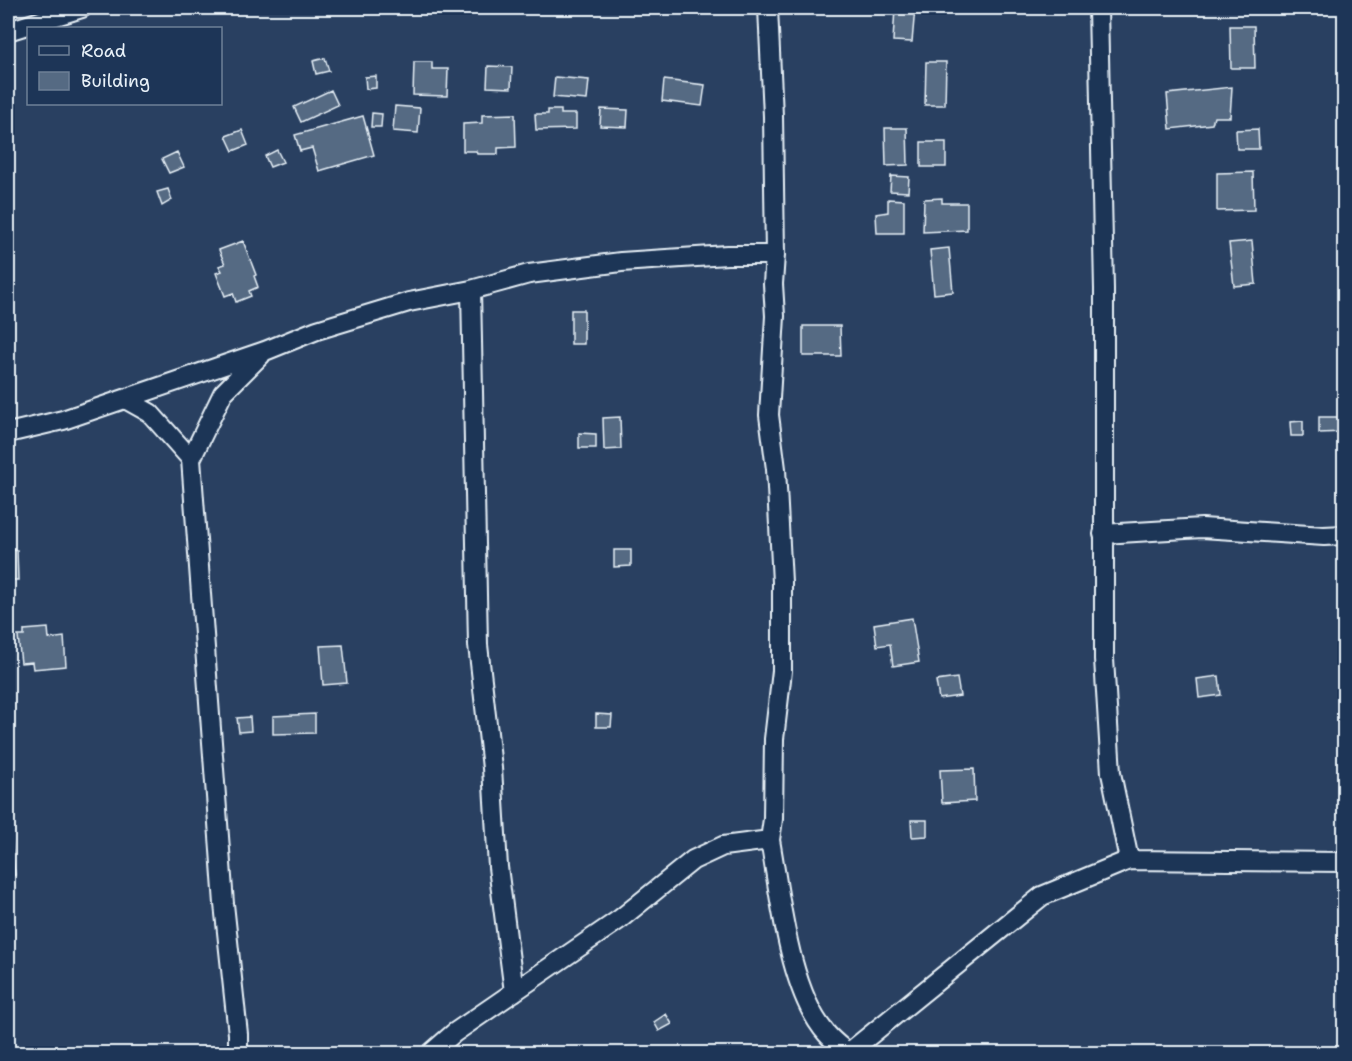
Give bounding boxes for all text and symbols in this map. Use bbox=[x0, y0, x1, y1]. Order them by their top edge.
legend bbox=[27, 27, 222, 105]
text: Road bbox=[81, 39, 126, 63]
text: Building bbox=[81, 69, 150, 93]

